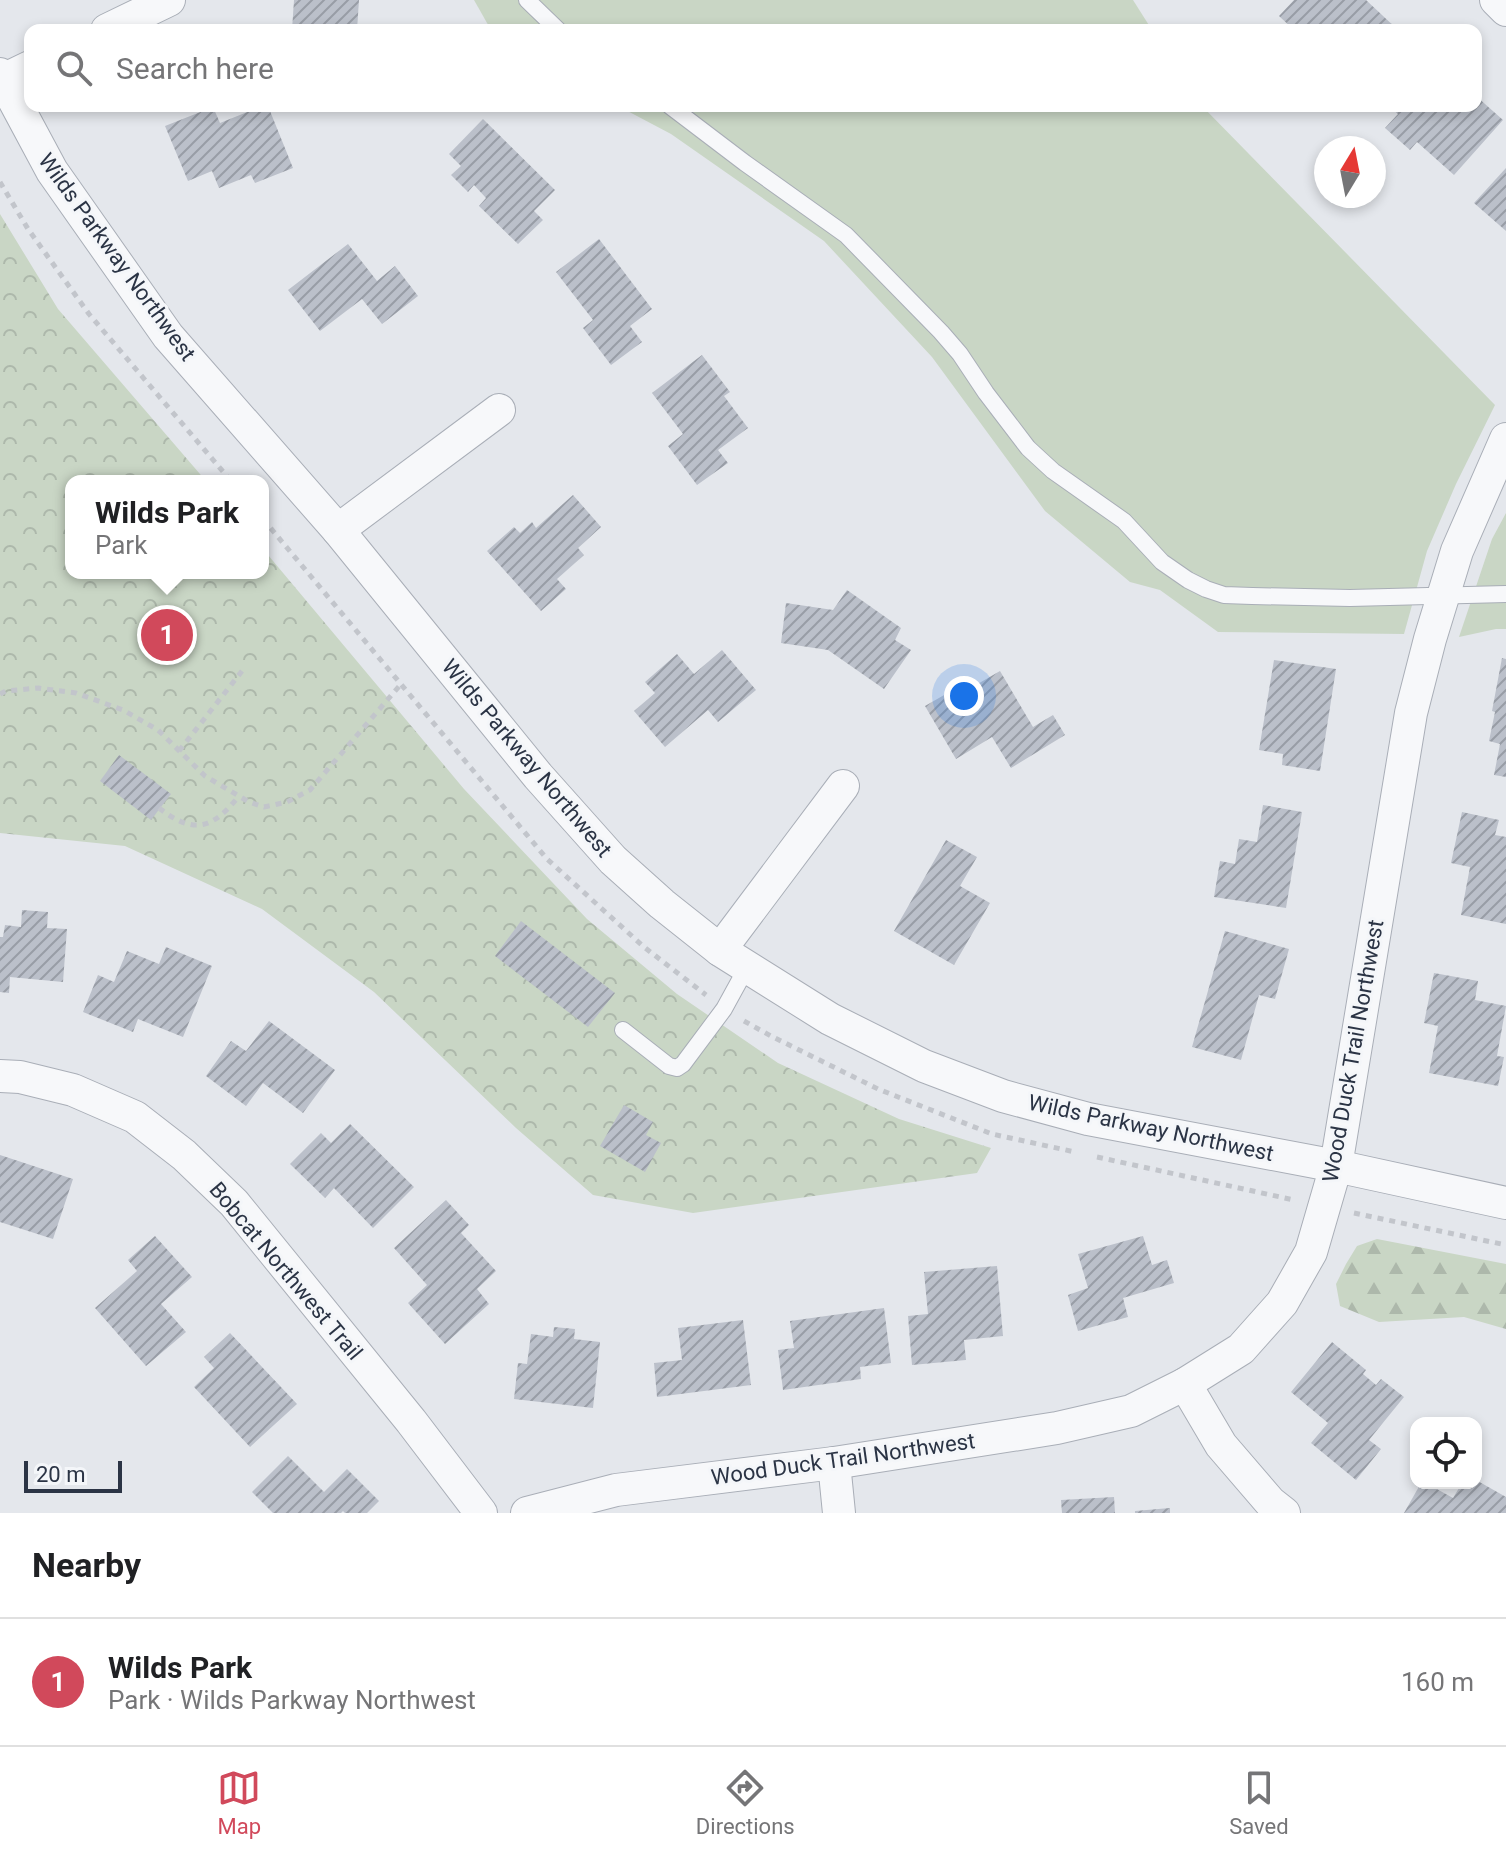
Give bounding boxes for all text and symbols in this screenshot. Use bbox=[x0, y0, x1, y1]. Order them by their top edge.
search box bbox=[24, 24, 1482, 112]
icon: search bbox=[52, 46, 96, 90]
text: Search here bbox=[116, 51, 274, 86]
north arrow bbox=[1314, 136, 1386, 208]
street label: Wilds Parkway Northwest bbox=[33, 148, 201, 366]
popup bbox=[65, 475, 269, 579]
text: Wilds Park bbox=[95, 495, 239, 530]
text: Park bbox=[95, 530, 147, 560]
pin: 1 bbox=[141, 605, 193, 665]
street label: Wilds Parkway Northwest bbox=[437, 654, 617, 862]
your location bbox=[944, 676, 984, 716]
street label: Wood Duck Trail Northwest bbox=[1318, 918, 1388, 1184]
street label: Wilds Parkway Northwest bbox=[1026, 1090, 1276, 1166]
street label: Bobcat Northwest Trail bbox=[204, 1177, 368, 1365]
map controls bbox=[1410, 1417, 1482, 1489]
button: locate bbox=[1410, 1417, 1482, 1489]
street label: Wood Duck Trail Northwest bbox=[709, 1428, 977, 1490]
scale bar bbox=[24, 1457, 122, 1493]
text: 20 m bbox=[36, 1462, 85, 1487]
text: Nearby bbox=[32, 1545, 141, 1585]
text: Wilds Park bbox=[108, 1650, 252, 1685]
text: 1 bbox=[51, 1667, 65, 1697]
text: 160 m bbox=[1401, 1667, 1474, 1697]
text: Park · Wilds Parkway Northwest bbox=[108, 1685, 476, 1715]
tab: Map bbox=[217, 1766, 261, 1839]
tab: Directions bbox=[696, 1766, 795, 1839]
tab: Saved bbox=[1229, 1766, 1289, 1839]

